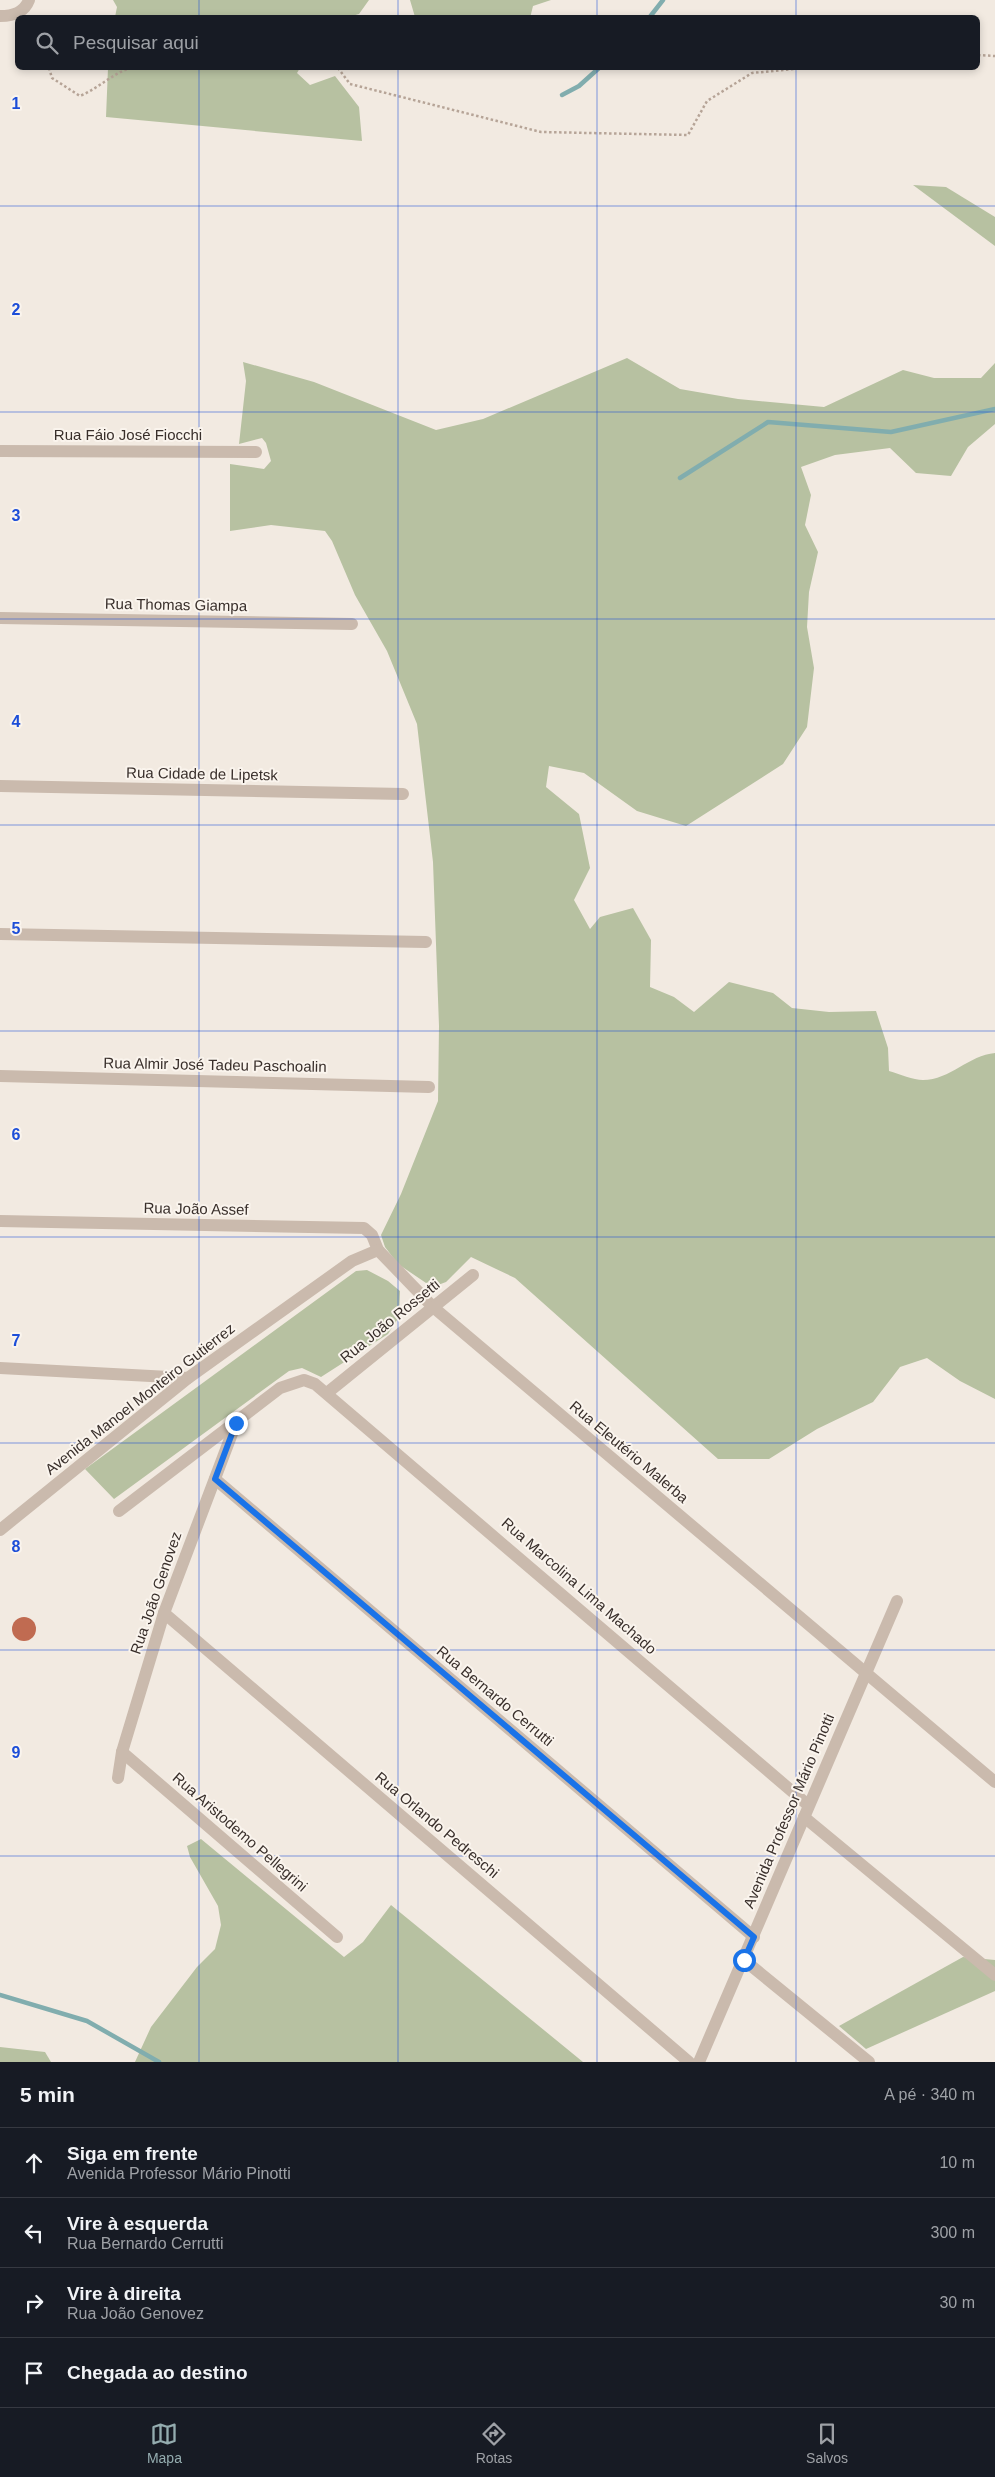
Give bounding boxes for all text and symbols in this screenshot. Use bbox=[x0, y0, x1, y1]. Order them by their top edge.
search box bbox=[15, 15, 980, 70]
icon: search bbox=[33, 29, 61, 57]
text: Pesquisar aqui bbox=[73, 32, 199, 53]
text: 1 bbox=[12, 95, 21, 112]
text: 2 bbox=[12, 301, 21, 318]
street label: Rua Fáio José Fiocchi bbox=[54, 426, 202, 443]
text: 3 bbox=[12, 507, 21, 524]
street label: Rua Thomas Giampa bbox=[105, 595, 248, 614]
text: 4 bbox=[12, 713, 21, 730]
street label: Rua Cidade de Lipetsk bbox=[126, 764, 279, 783]
text: 5 bbox=[12, 920, 21, 937]
street label: Rua Almir José Tadeu Paschoalin bbox=[103, 1054, 327, 1075]
text: 6 bbox=[12, 1126, 21, 1143]
street label: Rua João Assef bbox=[143, 1199, 250, 1218]
street label: Rua João Rossetti bbox=[337, 1275, 443, 1366]
street label: Avenida Manoel Monteiro Gutierrez bbox=[42, 1319, 238, 1478]
text: 7 bbox=[12, 1332, 21, 1349]
street label: Rua Eleutério Malerba bbox=[567, 1397, 692, 1507]
route end bbox=[225, 1412, 248, 1435]
street label: Rua Marcolina Lima Machado bbox=[499, 1514, 660, 1657]
street label: Rua João Genovez bbox=[127, 1529, 184, 1656]
text: 8 bbox=[12, 1538, 21, 1555]
street label: Rua Bernardo Cerrutti bbox=[434, 1642, 557, 1749]
street label: Avenida Professor Mário Pinotti bbox=[740, 1711, 837, 1911]
text: 9 bbox=[12, 1744, 21, 1761]
street label: Rua Orlando Pedreschi bbox=[372, 1768, 503, 1881]
street label: Rua Aristodemo Pellegrini bbox=[170, 1769, 311, 1895]
route start bbox=[733, 1949, 756, 1972]
text: 5 min bbox=[20, 2083, 75, 2106]
text: A pé · 340 m bbox=[884, 2086, 975, 2103]
text: Siga em frente bbox=[67, 2143, 198, 2164]
icon: ahead bbox=[20, 2149, 48, 2177]
text: 10 m bbox=[939, 2154, 975, 2171]
text: Avenida Professor Mário Pinotti bbox=[67, 2165, 291, 2182]
text: Vire à esquerda bbox=[67, 2213, 208, 2234]
icon: left bbox=[20, 2219, 48, 2247]
text: 300 m bbox=[931, 2224, 975, 2241]
text: Rua Bernardo Cerrutti bbox=[67, 2235, 224, 2252]
text: Vire à direita bbox=[67, 2283, 181, 2304]
icon: right bbox=[20, 2289, 48, 2317]
text: 30 m bbox=[939, 2294, 975, 2311]
text: Rua João Genovez bbox=[67, 2305, 204, 2322]
icon: arrive bbox=[20, 2359, 48, 2387]
text: Chegada ao destino bbox=[67, 2362, 248, 2383]
tab: Mapa bbox=[147, 2420, 182, 2466]
tab: Rotas bbox=[476, 2420, 512, 2466]
tab: Salvos bbox=[806, 2420, 848, 2466]

